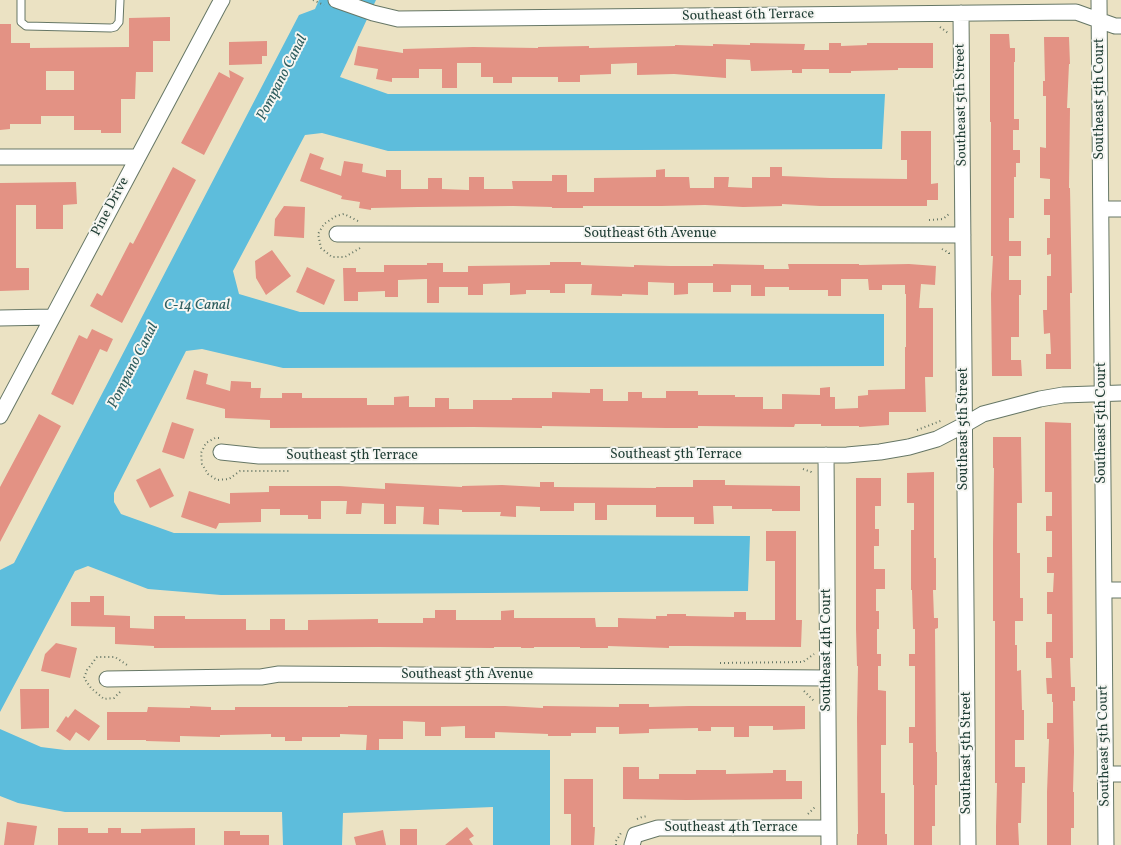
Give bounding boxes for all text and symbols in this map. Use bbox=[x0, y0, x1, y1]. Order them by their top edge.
street label: Southeast 6th Terrace bbox=[682, 6, 814, 26]
water label: Pompano Canal bbox=[254, 32, 312, 124]
street label: Southeast 5th Court bbox=[1092, 38, 1108, 160]
street label: Southeast 5th Street bbox=[953, 43, 971, 167]
street label: Pine Drive bbox=[88, 175, 134, 239]
street label: Southeast 6th Avenue bbox=[584, 226, 716, 242]
water label: C-14 Canal bbox=[164, 297, 230, 315]
water label: Pompano Canal bbox=[105, 320, 163, 412]
street label: Southeast 5th Court bbox=[1094, 362, 1110, 484]
street label: Southeast 5th Street bbox=[956, 367, 972, 491]
street label: Southeast 5th Terrace bbox=[610, 447, 742, 463]
street label: Southeast 5th Terrace bbox=[286, 448, 418, 464]
street label: Southeast 4th Court bbox=[819, 588, 835, 712]
street label: Southeast 5th Avenue bbox=[401, 667, 533, 683]
street label: Southeast 5th Court bbox=[1096, 685, 1114, 807]
street label: Southeast 5th Street bbox=[959, 691, 975, 815]
street label: Southeast 4th Terrace bbox=[664, 820, 798, 836]

